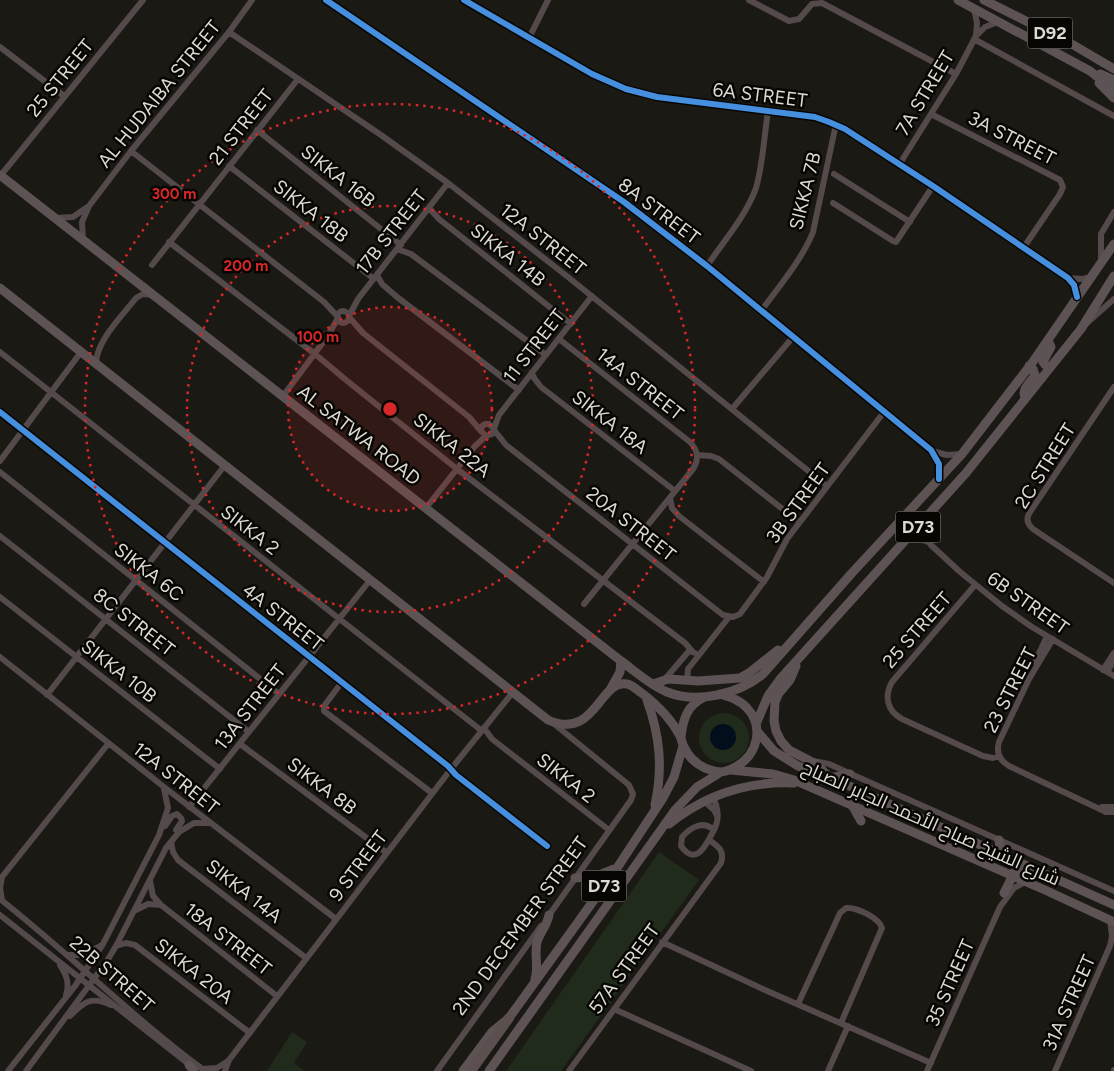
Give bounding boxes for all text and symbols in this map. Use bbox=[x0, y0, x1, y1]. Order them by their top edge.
street label: AL HUDAIBA STREET bbox=[93, 15, 226, 172]
road number: D92 bbox=[1028, 17, 1072, 48]
street label: 25 STREET bbox=[22, 34, 99, 121]
street label: 7A STREET bbox=[891, 46, 960, 140]
street label: 6A STREET bbox=[711, 78, 809, 112]
street label: 21 STREET bbox=[204, 84, 278, 170]
street label: 3A STREET bbox=[964, 106, 1060, 170]
street label: SIKKA 16B bbox=[296, 140, 380, 212]
street label: SIKKA 7B bbox=[784, 150, 826, 232]
street label: 8A STREET bbox=[614, 173, 705, 249]
street label: SIKKA 18B bbox=[269, 175, 353, 247]
text: 300 m bbox=[152, 185, 196, 203]
street label: 17B STREET bbox=[351, 185, 432, 279]
street label: 12A STREET bbox=[495, 198, 591, 280]
street label: SIKKA 14B bbox=[466, 219, 550, 291]
text: 200 m bbox=[224, 257, 268, 275]
street label: 11 STREET bbox=[498, 304, 570, 388]
text: 100 m bbox=[297, 328, 339, 346]
street label: 14A STREET bbox=[592, 343, 689, 425]
street label: AL SATWA ROAD bbox=[293, 380, 425, 490]
street label: SIKKA 18A bbox=[567, 385, 653, 459]
centre of rings bbox=[381, 400, 399, 418]
street label: SIKKA 22A bbox=[409, 408, 495, 482]
street label: 2C STREET bbox=[1010, 419, 1080, 513]
street label: 3B STREET bbox=[761, 458, 835, 548]
street label: 20A STREET bbox=[582, 482, 681, 566]
street label: SIKKA 2 bbox=[216, 500, 284, 560]
road number: D73 bbox=[896, 512, 940, 542]
street label: SIKKA 6C bbox=[110, 538, 189, 606]
street label: 6B STREET bbox=[983, 567, 1074, 640]
street label: 4A STREET bbox=[238, 578, 328, 656]
street label: 8C STREET bbox=[89, 583, 180, 661]
street label: 25 STREET bbox=[878, 587, 957, 673]
street label: SIKKA 10B bbox=[77, 634, 161, 708]
street label: 23 STREET bbox=[979, 643, 1042, 737]
street label: 13A STREET bbox=[209, 659, 291, 755]
street label: 12A STREET bbox=[128, 737, 224, 819]
street label: SIKKA 2 bbox=[532, 748, 600, 808]
street label: SIKKA 8B bbox=[283, 752, 361, 820]
street label: شارع الشيخ صباح الأحمد الجابر الصباح bbox=[798, 756, 1064, 892]
street label: 9 STREET bbox=[324, 826, 392, 906]
street label: 2ND DECEMBER STREET bbox=[448, 832, 593, 1020]
street label: SIKKA 14A bbox=[201, 854, 287, 928]
road number: D73 bbox=[582, 870, 626, 901]
street label: 18A STREET bbox=[180, 898, 276, 980]
street label: 57A STREET bbox=[584, 919, 665, 1019]
street label: 22B STREET bbox=[65, 931, 159, 1017]
street label: SIKKA 20A bbox=[150, 933, 238, 1009]
street label: 35 STREET bbox=[921, 935, 980, 1030]
street label: 31A STREET bbox=[1038, 951, 1101, 1055]

